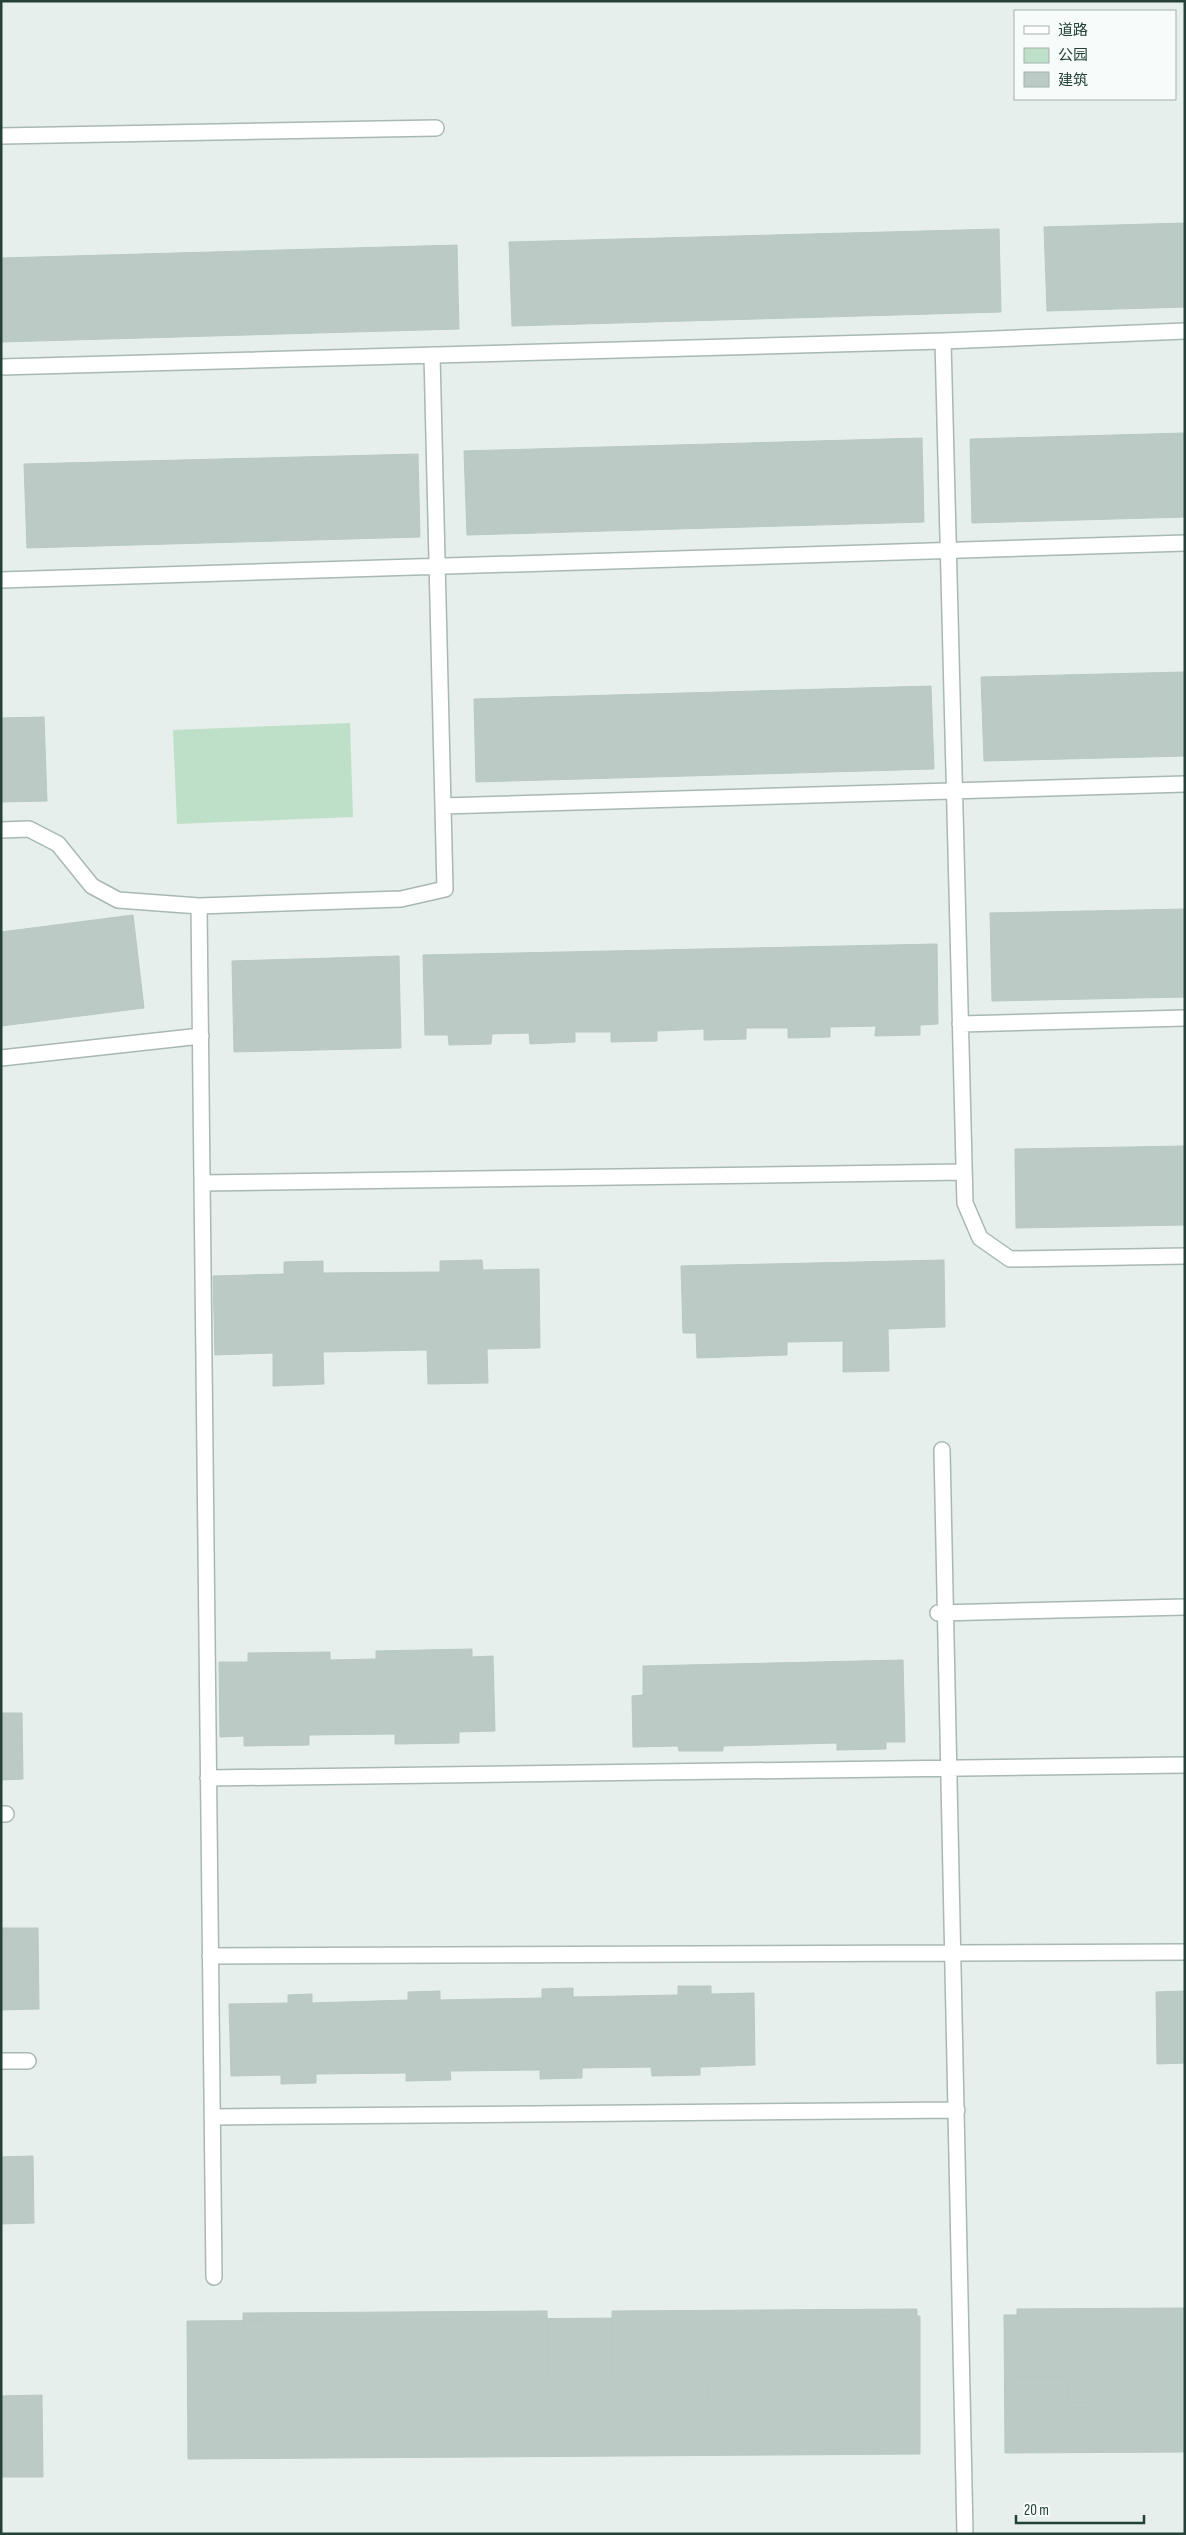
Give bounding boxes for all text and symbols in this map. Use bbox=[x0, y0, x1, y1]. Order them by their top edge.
legend bbox=[1014, 10, 1176, 100]
text: 道路 bbox=[1058, 21, 1088, 40]
text: 公园 bbox=[1058, 46, 1088, 65]
text: 建筑 bbox=[1058, 71, 1088, 90]
scale bar bbox=[1016, 2492, 1144, 2524]
text: 20 m bbox=[1024, 2501, 1049, 2520]

